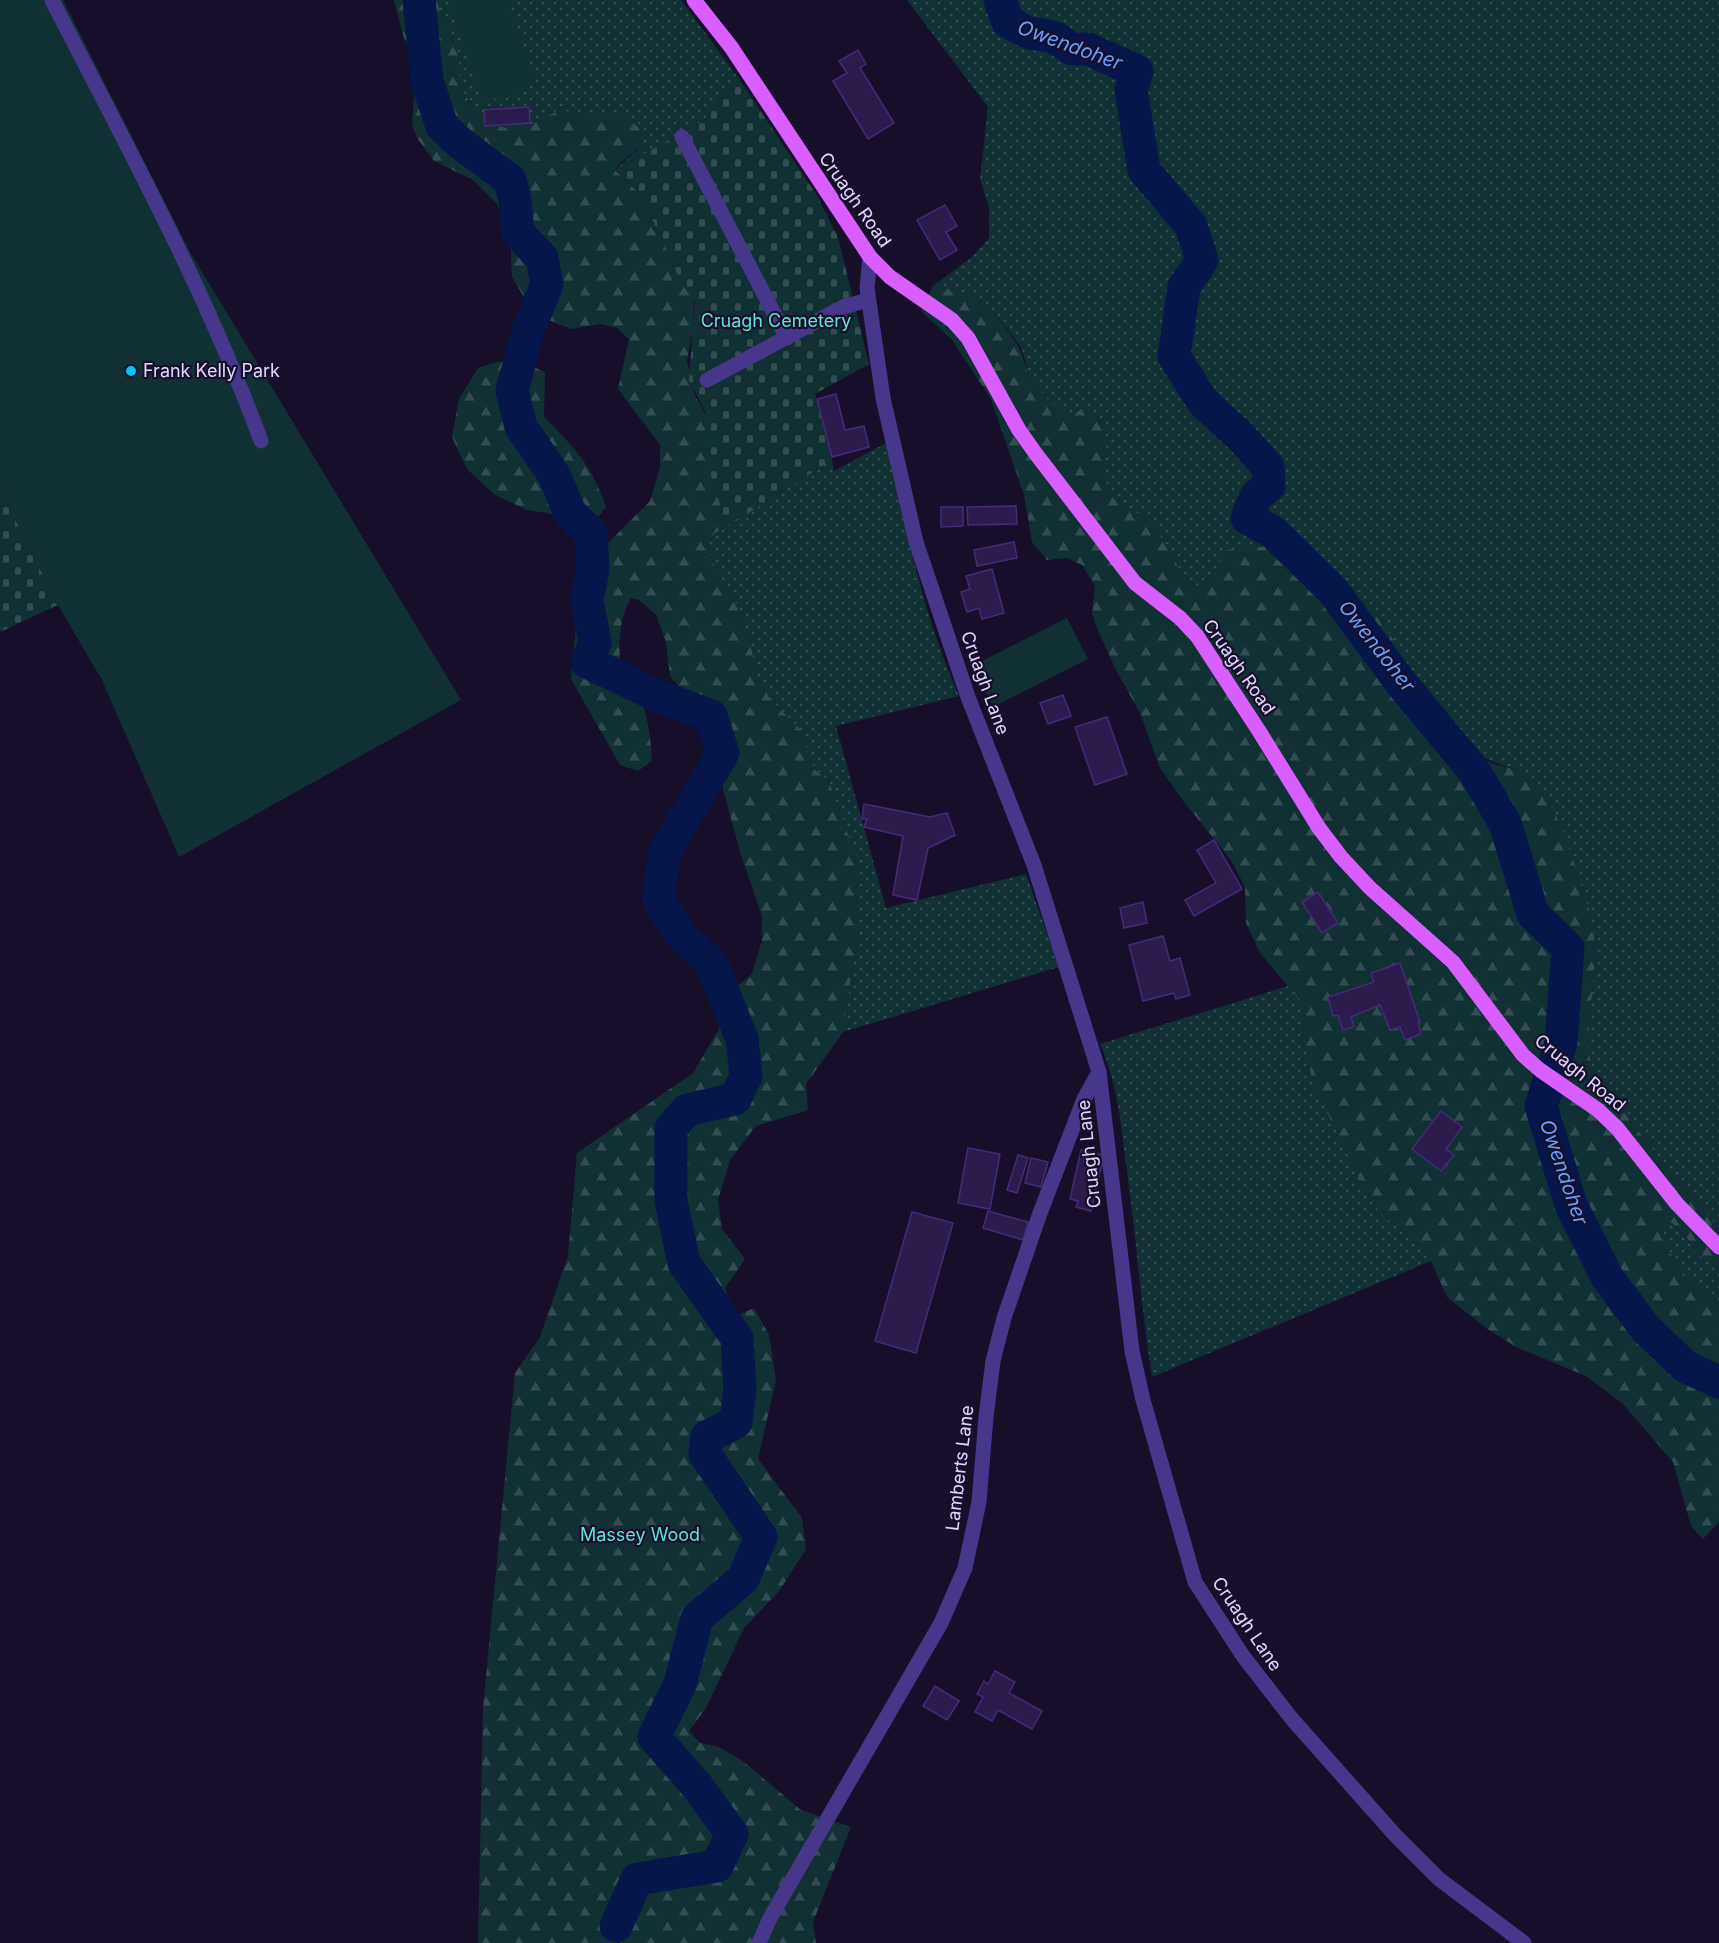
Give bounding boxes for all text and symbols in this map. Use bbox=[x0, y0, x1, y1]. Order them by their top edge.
water label: Owendoher bbox=[1014, 15, 1126, 75]
street label: Cruagh Road bbox=[815, 148, 896, 251]
park label: Cruagh Cemetery bbox=[701, 310, 851, 331]
place label: Frank Kelly Park bbox=[143, 360, 280, 381]
marker: Frank Kelly Park bbox=[124, 364, 138, 378]
water label: Owendoher bbox=[1334, 595, 1421, 697]
street label: Cruagh Road bbox=[1199, 615, 1280, 718]
street label: Cruagh Lane bbox=[957, 628, 1014, 738]
street label: Cruagh Road bbox=[1531, 1030, 1630, 1116]
street label: Cruagh Lane bbox=[1072, 1099, 1105, 1209]
water label: Owendoher bbox=[1535, 1116, 1593, 1228]
street label: Lamberts Lane bbox=[941, 1404, 978, 1532]
park label: Massey Wood bbox=[580, 1524, 700, 1545]
street label: Cruagh Lane bbox=[1208, 1573, 1287, 1675]

